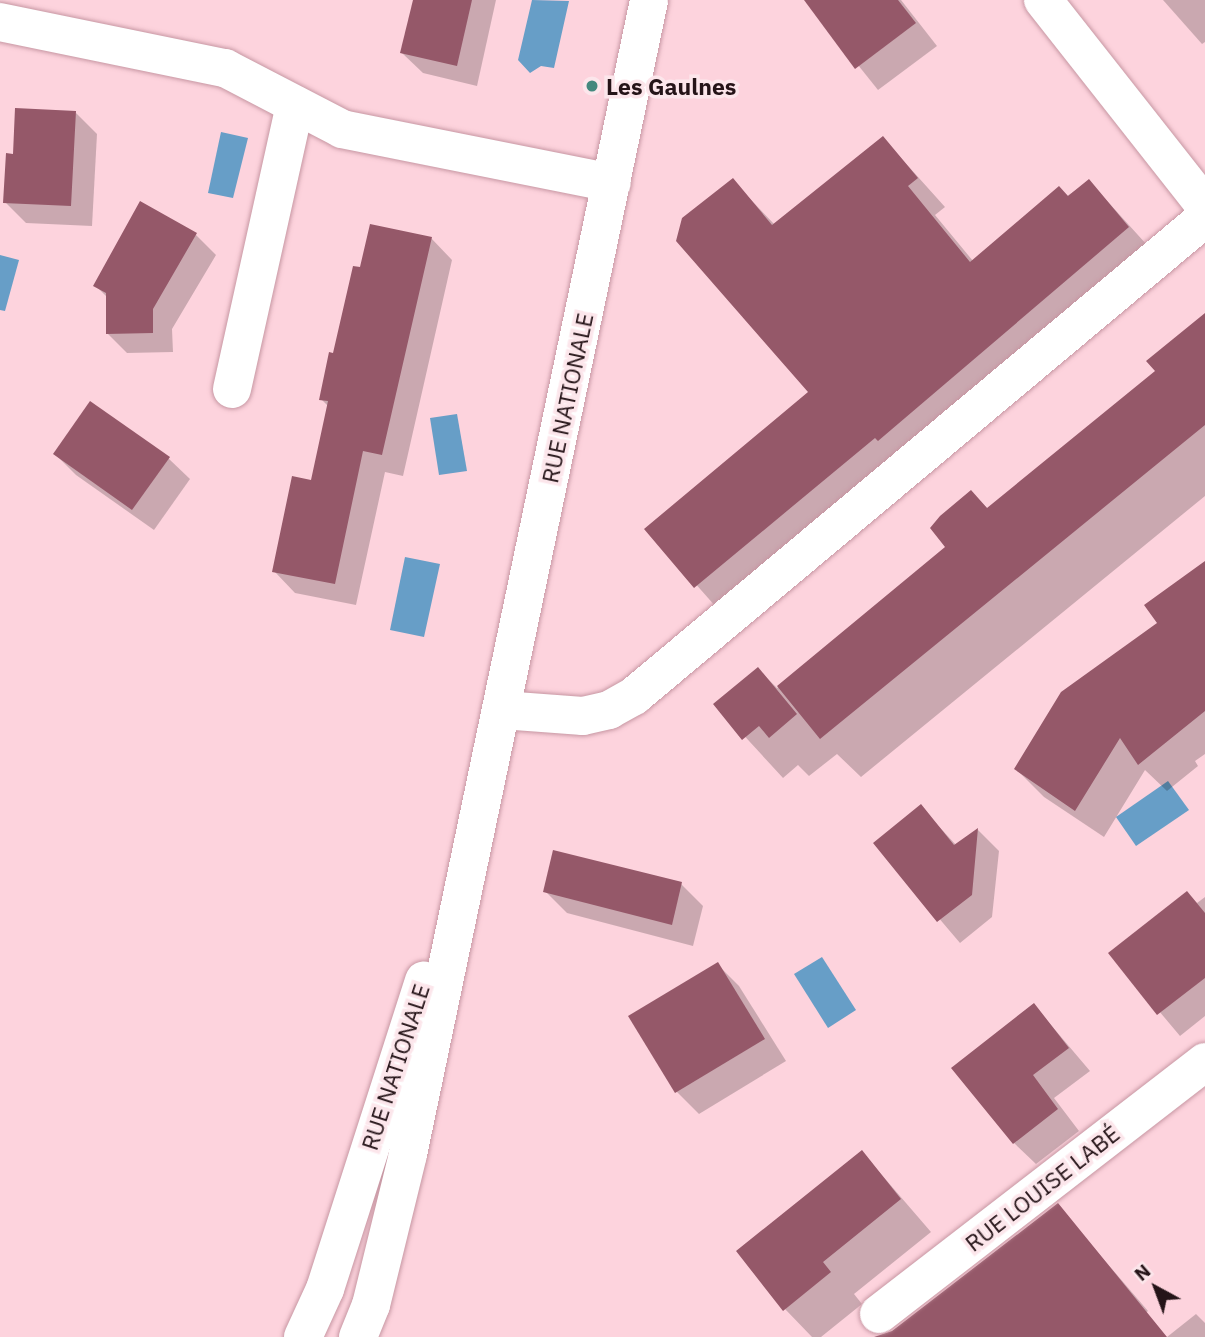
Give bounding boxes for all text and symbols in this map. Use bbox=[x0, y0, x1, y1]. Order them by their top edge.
place label: Les Gaulnes bbox=[606, 72, 736, 100]
marker: Les Gaulnes bbox=[584, 78, 600, 94]
street label: RUE NATIONALE bbox=[536, 311, 598, 485]
street label: RUE NATIONALE bbox=[355, 981, 435, 1153]
street label: RUE LOUISE LABÉ bbox=[959, 1119, 1125, 1257]
north arrow bbox=[1121, 1253, 1191, 1323]
text: N bbox=[1129, 1259, 1155, 1286]

